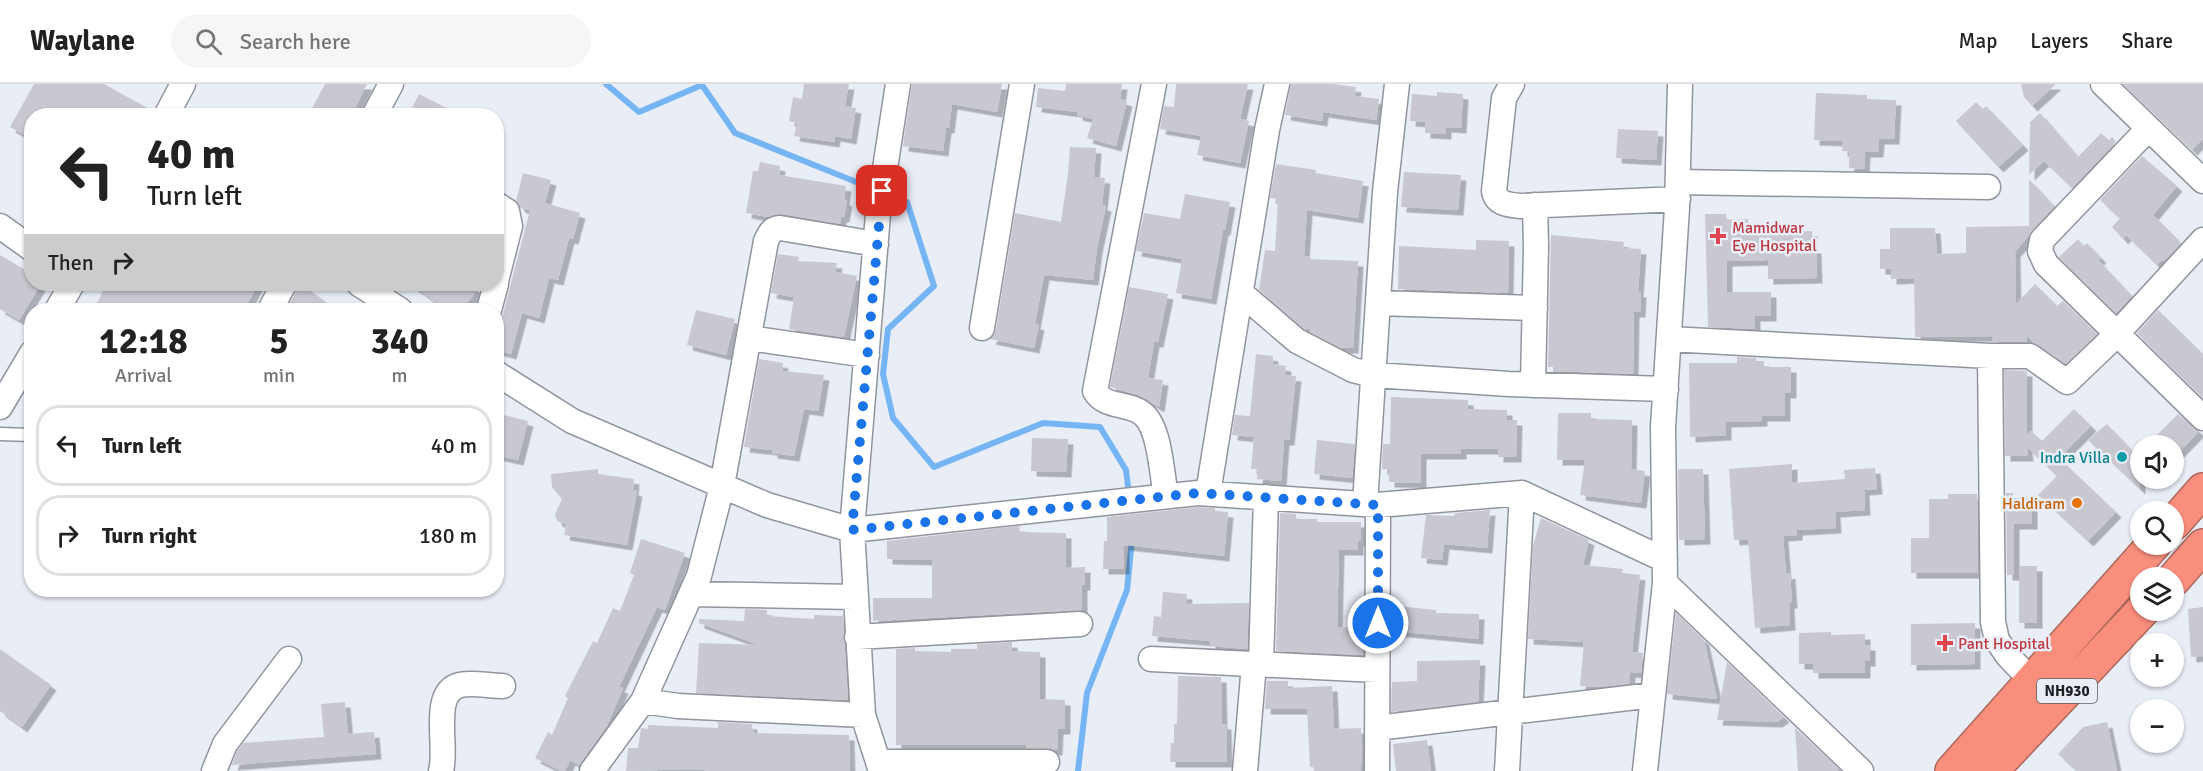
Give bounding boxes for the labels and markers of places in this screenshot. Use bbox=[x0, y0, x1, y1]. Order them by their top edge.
pin bbox=[856, 165, 907, 216]
place label: Mamidwar Eye Hospital bbox=[1732, 218, 1817, 256]
marker: Mamidwar Eye Hospital bbox=[1709, 227, 1727, 245]
place label: Indra Villa bbox=[2040, 448, 2110, 468]
marker: Indra Villa bbox=[2115, 450, 2129, 464]
place label: Haldiram bbox=[2002, 494, 2065, 514]
marker: Haldiram bbox=[2070, 496, 2084, 510]
marker: Pant Hospital bbox=[1936, 634, 1954, 652]
place label: Pant Hospital bbox=[1958, 634, 2050, 654]

